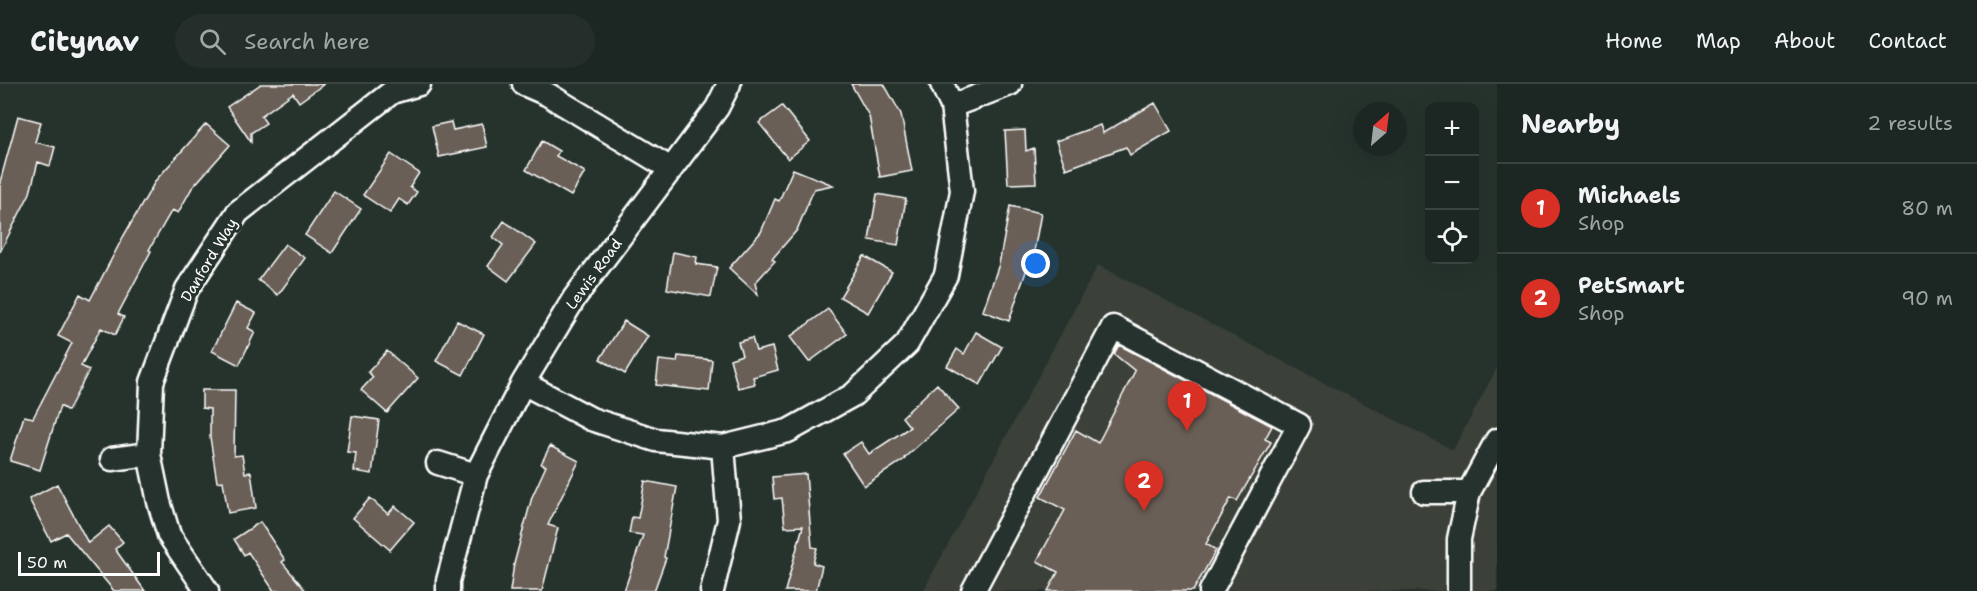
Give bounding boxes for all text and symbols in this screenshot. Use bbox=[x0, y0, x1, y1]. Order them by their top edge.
search box bbox=[175, 14, 595, 68]
text: Citynav bbox=[30, 22, 139, 60]
icon: search bbox=[196, 25, 229, 58]
text: Search here bbox=[244, 27, 370, 56]
text: Home bbox=[1605, 27, 1663, 55]
text: Map bbox=[1696, 27, 1741, 55]
text: About bbox=[1774, 27, 1835, 55]
text: Contact bbox=[1868, 27, 1947, 55]
north arrow bbox=[1353, 102, 1407, 156]
map controls bbox=[1425, 102, 1479, 264]
button: + bbox=[1425, 102, 1479, 156]
text: Nearby bbox=[1521, 106, 1620, 141]
text: 2 results bbox=[1867, 110, 1953, 136]
button: − bbox=[1425, 156, 1479, 210]
text: Michaels bbox=[1578, 181, 1681, 210]
text: 1 bbox=[1536, 195, 1545, 221]
text: 80 m bbox=[1901, 195, 1953, 221]
button: locate bbox=[1425, 210, 1479, 264]
text: Shop bbox=[1578, 210, 1625, 236]
street label: Danford Way bbox=[176, 214, 242, 306]
street label: Lewis Road bbox=[561, 234, 627, 314]
your location bbox=[1021, 249, 1050, 278]
text: PetSmart bbox=[1578, 271, 1685, 300]
text: 2 bbox=[1534, 285, 1548, 311]
text: 90 m bbox=[1901, 285, 1953, 311]
text: Shop bbox=[1578, 300, 1625, 326]
pin: 1 bbox=[1168, 382, 1206, 431]
pin: 2 bbox=[1124, 462, 1164, 511]
scale bar bbox=[18, 549, 160, 576]
text: 50 m bbox=[27, 552, 67, 573]

